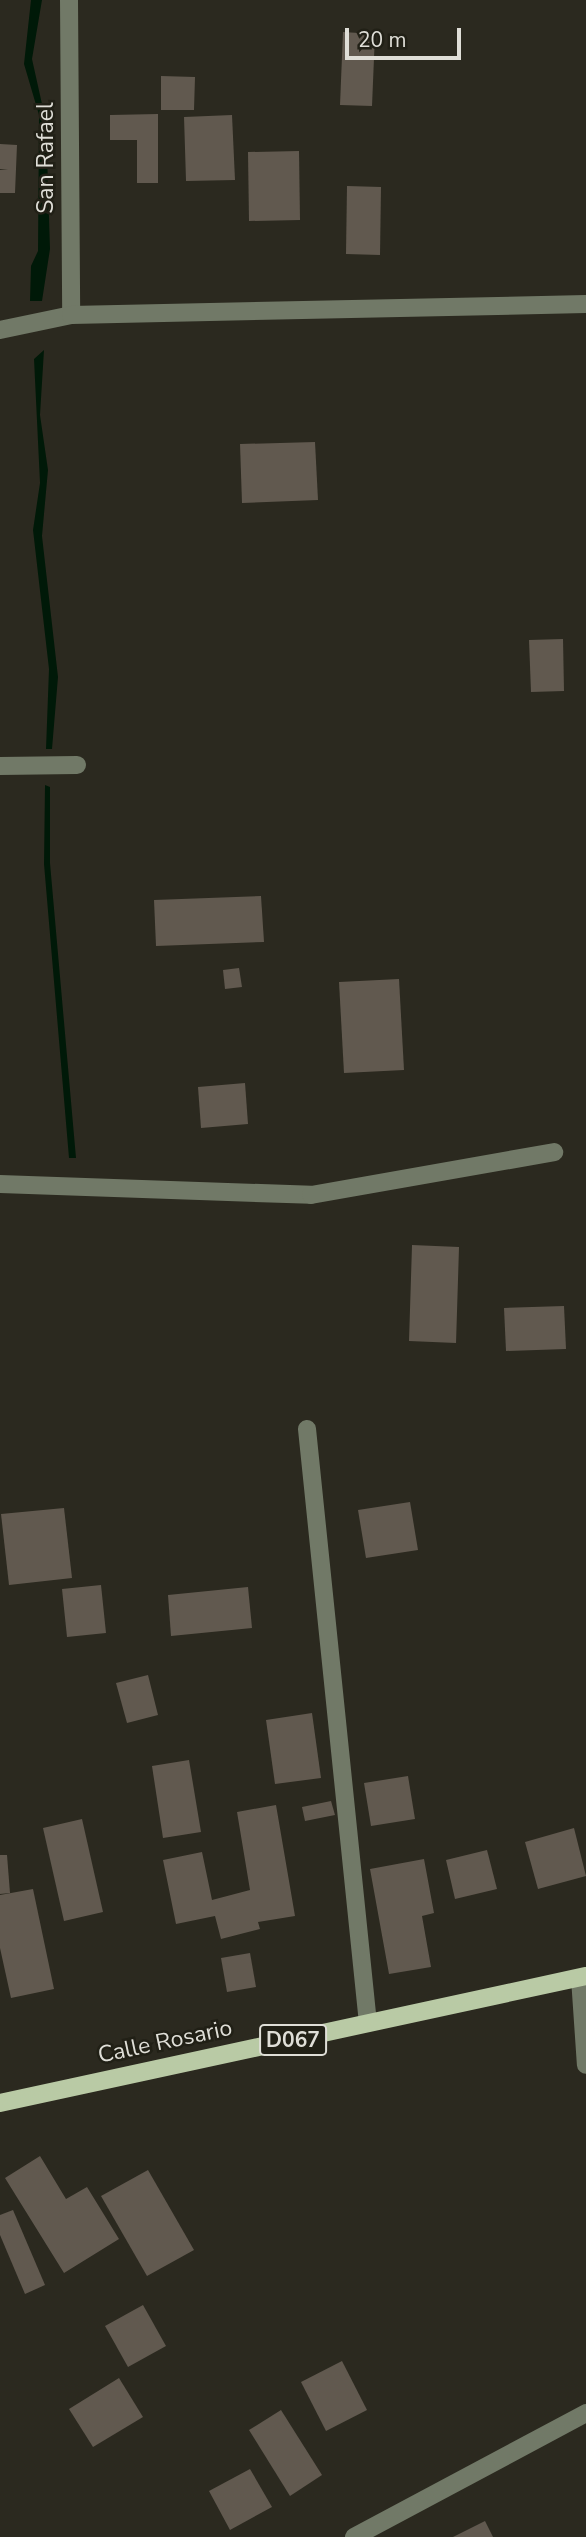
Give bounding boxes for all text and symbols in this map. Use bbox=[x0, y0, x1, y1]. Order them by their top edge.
scale bar bbox=[348, 14, 463, 58]
text: 20 m bbox=[358, 26, 407, 54]
street label: San Rafael bbox=[32, 102, 60, 214]
street label: Calle Rosario bbox=[95, 2014, 235, 2070]
road number: D067 bbox=[258, 2022, 328, 2058]

